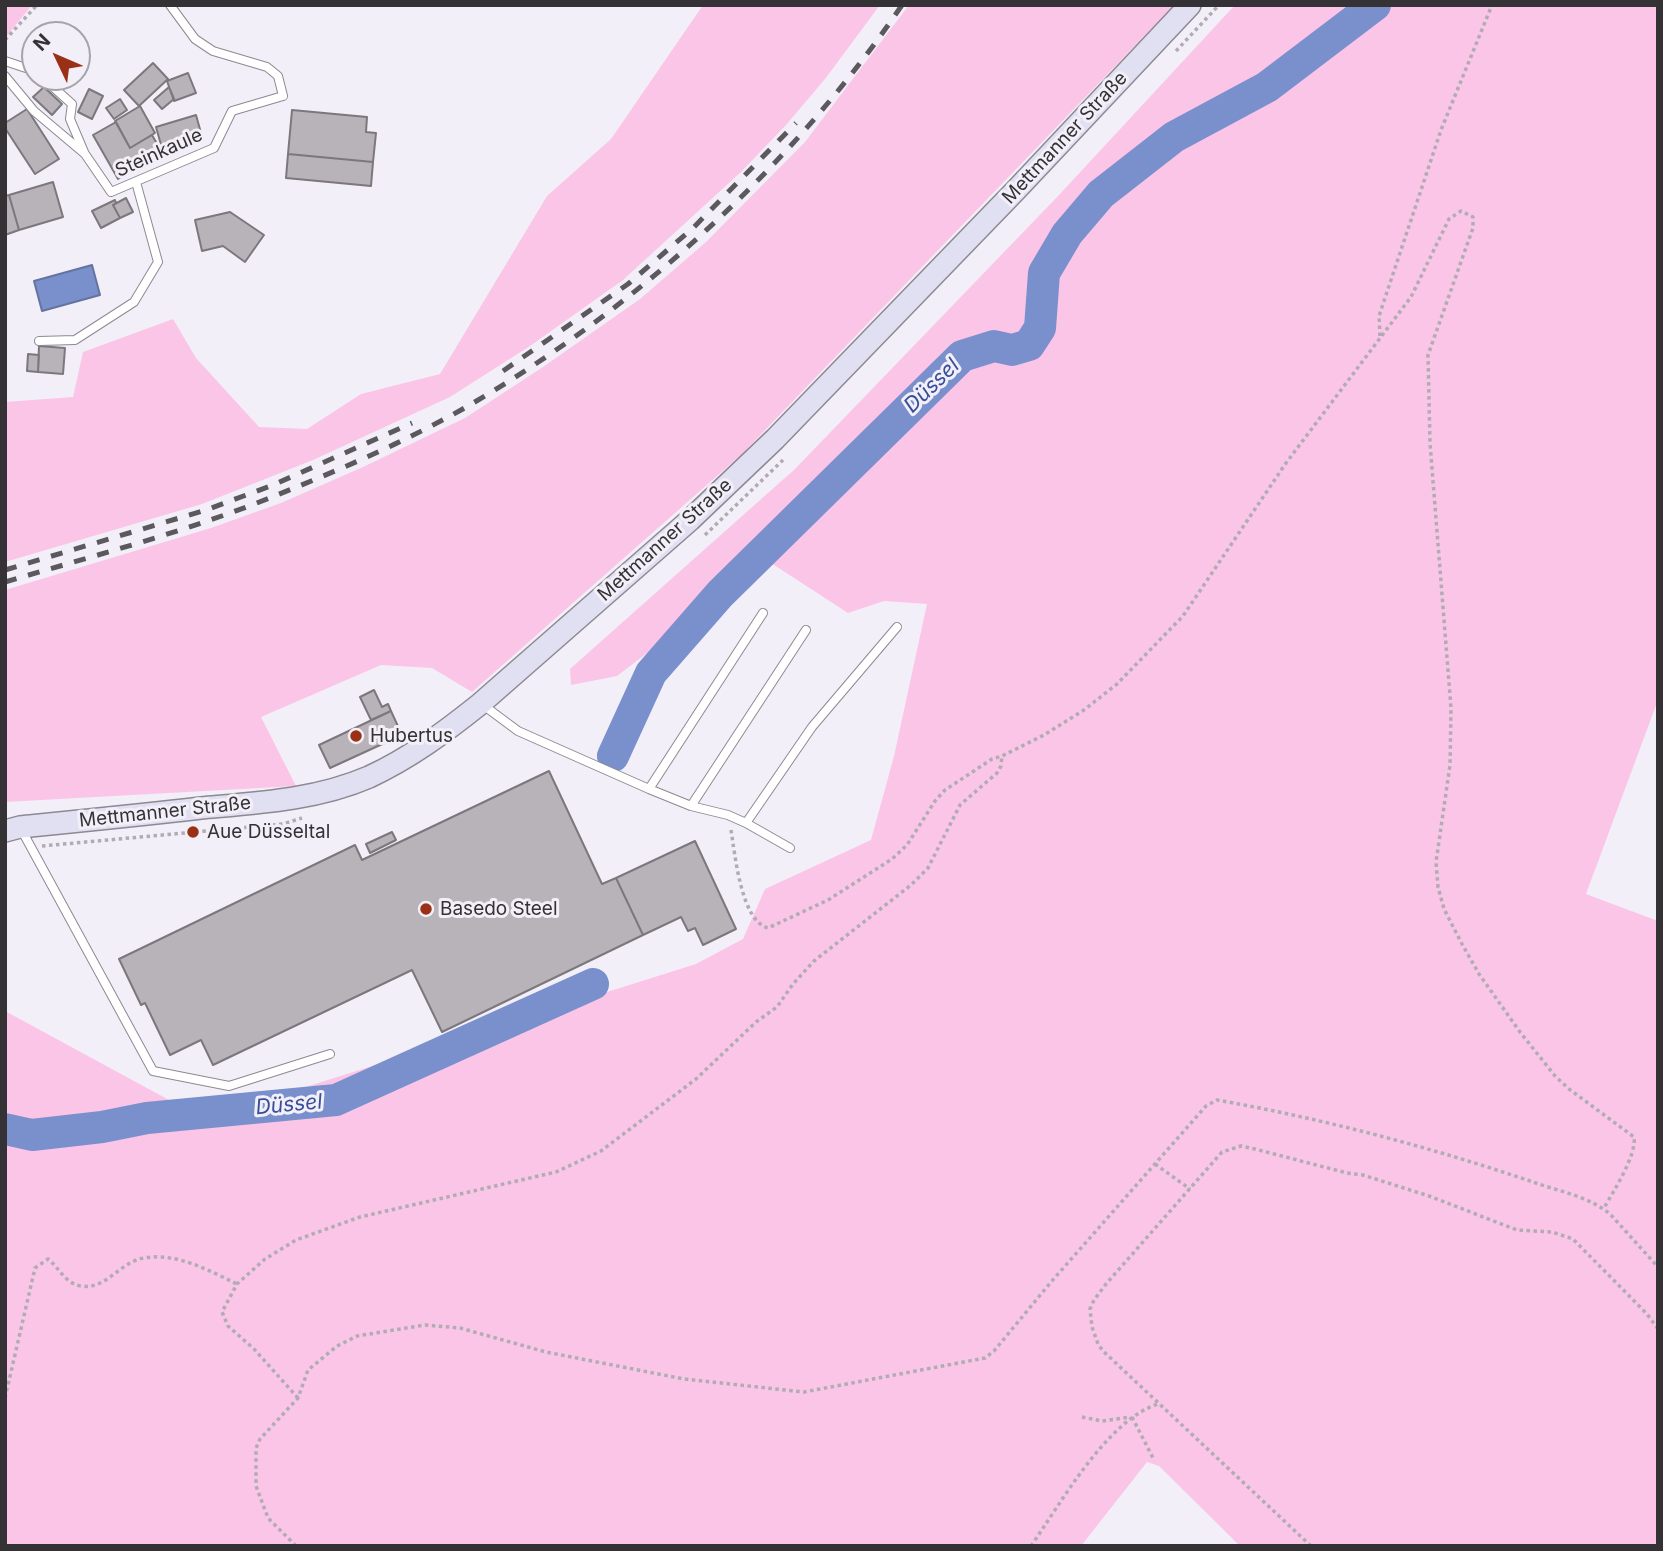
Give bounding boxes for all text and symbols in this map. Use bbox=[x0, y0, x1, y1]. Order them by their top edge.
north arrow bbox=[21, 21, 91, 91]
text: N bbox=[29, 29, 55, 56]
street label: Mettmanner Straße bbox=[998, 67, 1132, 209]
street label: Steinkaule bbox=[112, 124, 206, 182]
water label: Düssel bbox=[899, 354, 965, 418]
street label: Mettmanner Straße bbox=[593, 474, 737, 606]
place label: Hubertus bbox=[370, 725, 453, 747]
marker: Hubertus bbox=[348, 728, 364, 744]
street label: Mettmanner Straße bbox=[78, 792, 252, 832]
place label: Aue Düsseltal bbox=[207, 821, 330, 843]
marker: Aue Düsseltal bbox=[185, 824, 201, 840]
place label: Basedo Steel bbox=[440, 898, 558, 920]
marker: Basedo Steel bbox=[418, 901, 434, 917]
water label: Düssel bbox=[255, 1090, 323, 1120]

